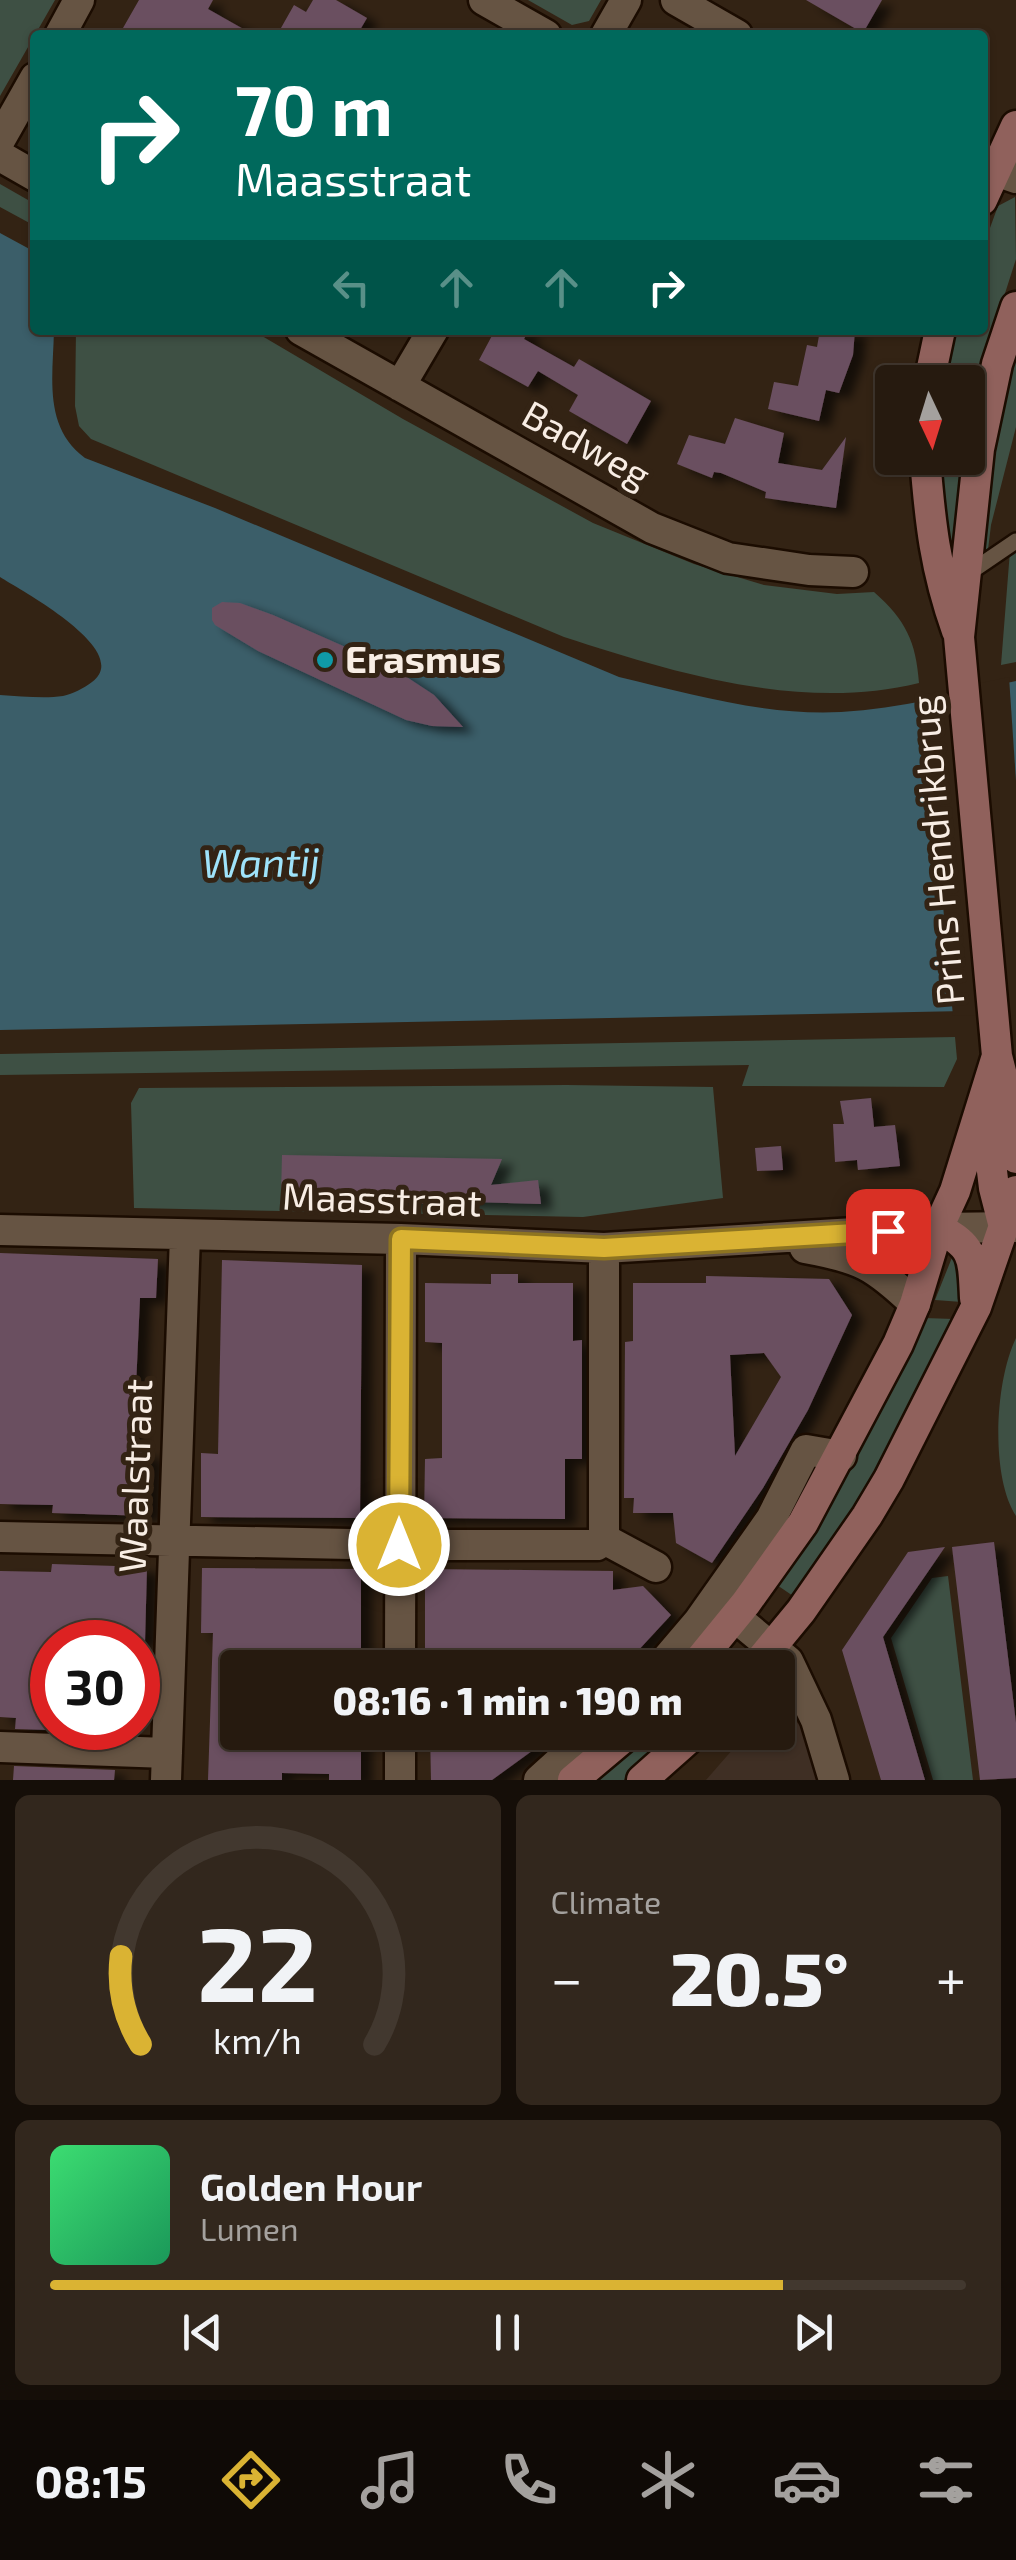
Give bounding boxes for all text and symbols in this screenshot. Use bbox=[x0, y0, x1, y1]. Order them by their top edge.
text: 70 m bbox=[235, 66, 393, 150]
icon: right bbox=[70, 70, 200, 200]
text: Maasstraat bbox=[235, 151, 471, 205]
icon: left bbox=[324, 260, 379, 315]
icon: ahead bbox=[429, 260, 484, 315]
icon: ahead bbox=[534, 260, 589, 315]
icon: right bbox=[639, 260, 694, 315]
north arrow bbox=[875, 365, 985, 475]
map controls bbox=[875, 365, 985, 475]
street label: Badweg bbox=[515, 389, 659, 497]
place label: Erasmus bbox=[345, 635, 501, 681]
marker: Erasmus bbox=[314, 649, 336, 671]
street label: Prins Hendrikbrug bbox=[900, 694, 972, 1007]
water label: Wantij bbox=[202, 836, 320, 886]
street label: Maasstraat bbox=[282, 1172, 483, 1224]
pin bbox=[846, 1189, 931, 1274]
icon: arrive bbox=[861, 1204, 916, 1259]
street label: Waalstraat bbox=[108, 1378, 160, 1574]
position arrow bbox=[347, 1493, 451, 1597]
speed limit sign: 30 bbox=[30, 1620, 160, 1750]
text: 08:16 · 1 min · 190 m bbox=[333, 1677, 682, 1723]
text: Climate bbox=[551, 1882, 661, 1920]
text: 22 bbox=[197, 1898, 318, 2023]
text: 20.5° bbox=[670, 1931, 849, 2021]
text: − bbox=[551, 1944, 583, 2010]
text: + bbox=[936, 1944, 966, 2010]
text: km/h bbox=[213, 2018, 302, 2061]
text: Golden Hour bbox=[200, 2163, 422, 2209]
text: Lumen bbox=[200, 2209, 299, 2247]
icon: previous bbox=[175, 2305, 230, 2360]
icon: pause bbox=[480, 2305, 535, 2360]
icon: next bbox=[786, 2305, 841, 2360]
icon: directions bbox=[216, 2445, 286, 2515]
icon: music bbox=[355, 2445, 425, 2515]
icon: phone bbox=[494, 2445, 564, 2515]
icon: climate bbox=[633, 2445, 703, 2515]
icon: car bbox=[772, 2445, 842, 2515]
icon: filters bbox=[911, 2445, 981, 2515]
text: 08:15 bbox=[35, 2453, 147, 2507]

